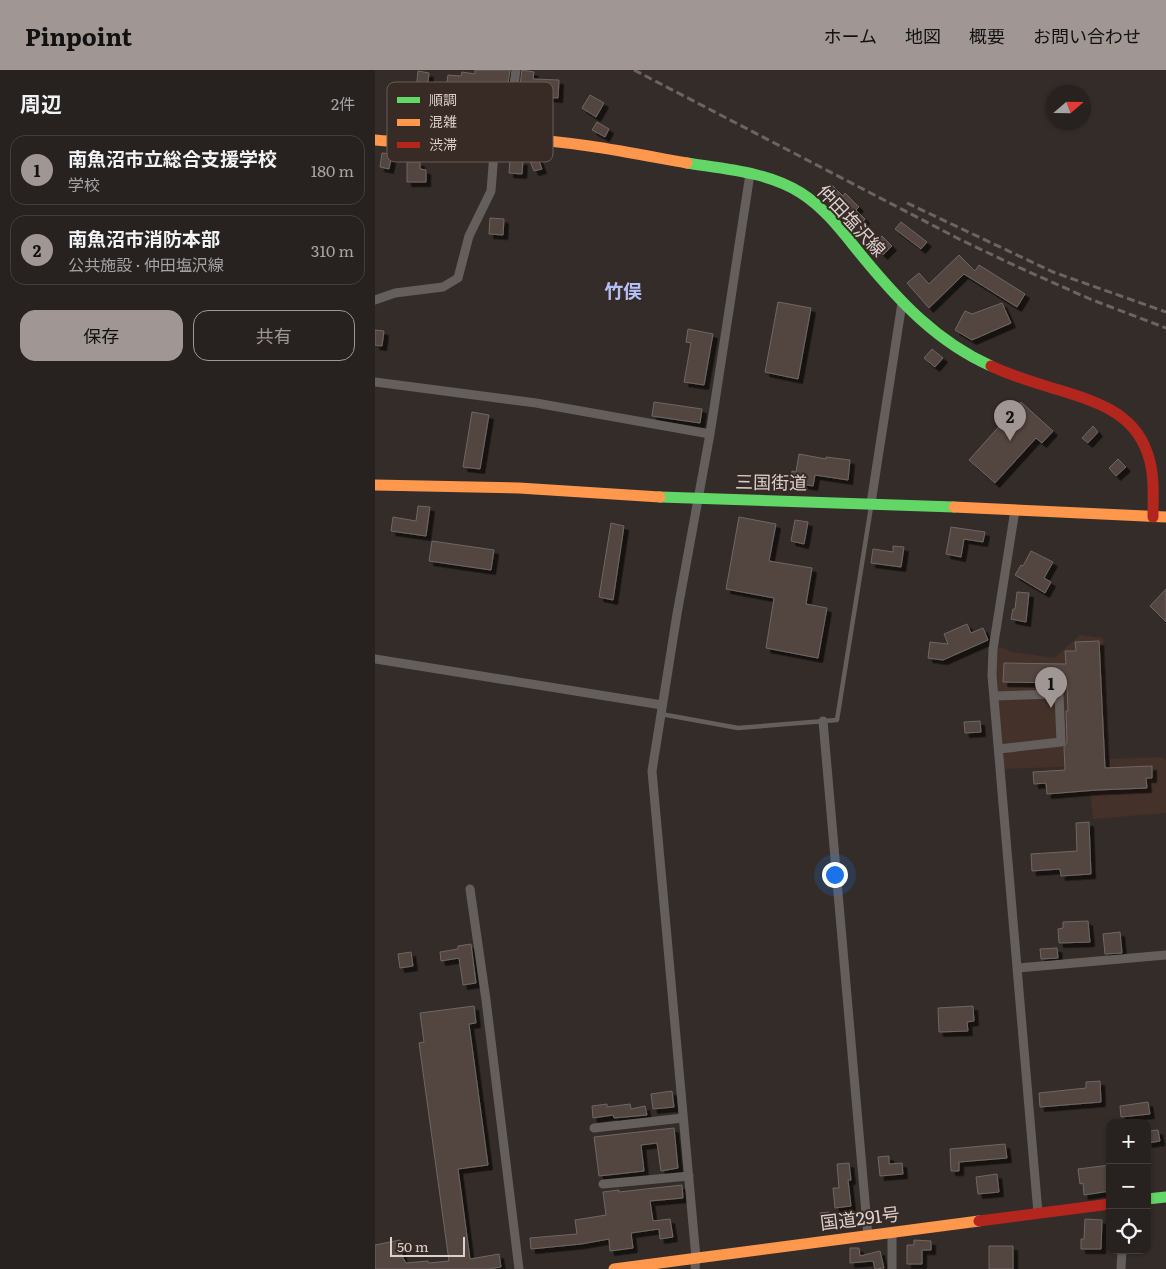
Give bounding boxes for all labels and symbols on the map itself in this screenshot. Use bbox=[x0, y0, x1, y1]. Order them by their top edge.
legend bbox=[387, 82, 553, 162]
north arrow bbox=[1046, 85, 1091, 130]
text: 順調 bbox=[429, 89, 457, 109]
text: 混雑 bbox=[429, 111, 457, 131]
text: 渋滞 bbox=[429, 134, 457, 154]
street label: 仲田塩沢線 bbox=[812, 178, 893, 262]
district label: 竹俣 bbox=[604, 276, 642, 304]
pin: 2 bbox=[994, 400, 1026, 441]
street label: 三国街道 bbox=[735, 467, 807, 496]
pin: 1 bbox=[1035, 667, 1067, 708]
your location bbox=[822, 862, 848, 888]
street label: 国道291号 bbox=[819, 1199, 901, 1236]
scale bar bbox=[390, 1234, 465, 1257]

